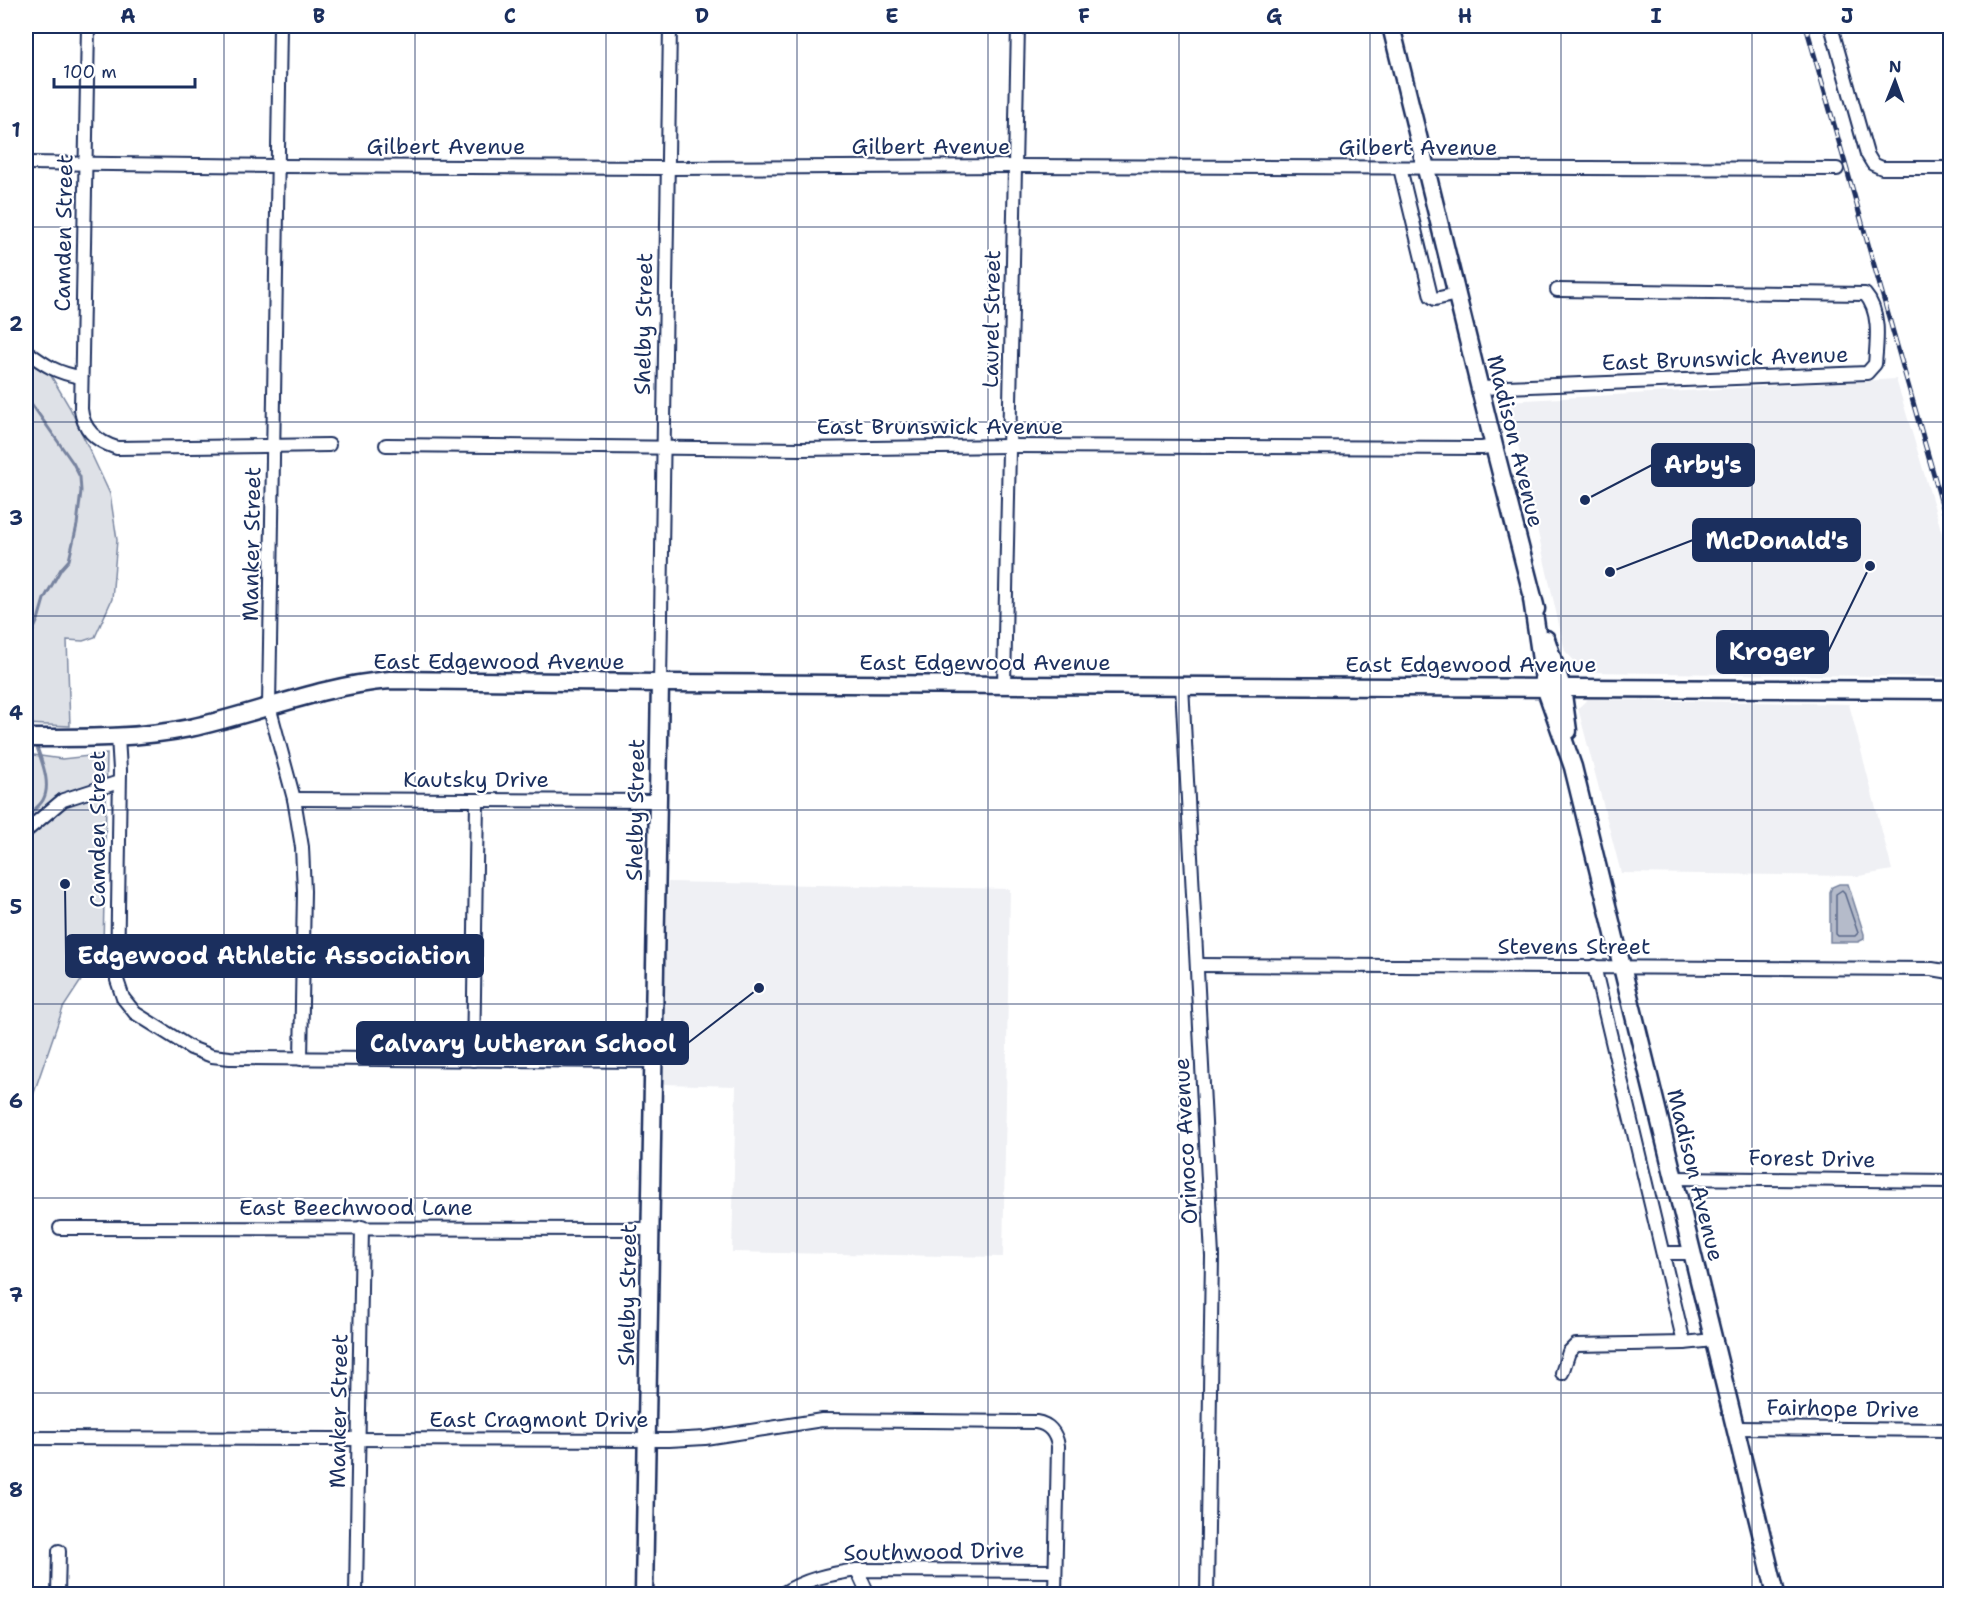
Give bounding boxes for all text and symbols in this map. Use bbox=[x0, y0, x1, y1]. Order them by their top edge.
text: A bbox=[120, 3, 136, 29]
text: B bbox=[313, 3, 325, 29]
text: C bbox=[504, 3, 516, 29]
text: D bbox=[695, 3, 709, 29]
text: E bbox=[885, 3, 899, 29]
text: F bbox=[1078, 3, 1090, 29]
text: G bbox=[1266, 3, 1282, 29]
text: H bbox=[1458, 3, 1472, 29]
text: I bbox=[1650, 3, 1662, 29]
text: J bbox=[1841, 3, 1854, 29]
scale bar bbox=[54, 51, 195, 89]
north arrow bbox=[1865, 51, 1925, 111]
text: N bbox=[1889, 56, 1902, 77]
text: 100 m bbox=[63, 60, 117, 84]
text: 1 bbox=[11, 117, 21, 143]
street label: Gilbert Avenue bbox=[367, 132, 525, 161]
street label: Gilbert Avenue bbox=[852, 132, 1010, 161]
street label: Gilbert Avenue bbox=[1339, 133, 1497, 162]
street label: Camden Street bbox=[48, 154, 79, 312]
street label: Laurel Street bbox=[976, 250, 1007, 388]
street label: Shelby Street bbox=[628, 253, 659, 395]
text: 2 bbox=[9, 311, 23, 337]
street label: East Brunswick Avenue bbox=[1601, 340, 1849, 377]
street label: Madison Avenue bbox=[1480, 352, 1551, 530]
street label: East Brunswick Avenue bbox=[817, 412, 1063, 441]
callout: Arby's bbox=[1652, 444, 1754, 486]
text: Arby's bbox=[1664, 449, 1742, 481]
street label: Manker Street bbox=[236, 466, 267, 622]
text: 3 bbox=[9, 505, 23, 531]
callout: McDonald's bbox=[1693, 519, 1860, 561]
text: McDonald's bbox=[1705, 525, 1849, 557]
callout: Kroger bbox=[1717, 631, 1828, 673]
text: Kroger bbox=[1729, 636, 1815, 668]
street label: East Edgewood Avenue bbox=[373, 647, 625, 676]
street label: East Edgewood Avenue bbox=[859, 648, 1111, 677]
street label: East Edgewood Avenue bbox=[1345, 650, 1597, 679]
text: 4 bbox=[9, 700, 23, 726]
street label: Shelby Street bbox=[620, 739, 651, 881]
street label: Camden Street bbox=[83, 750, 112, 908]
street label: Kautsky Drive bbox=[403, 765, 549, 794]
text: 5 bbox=[10, 894, 22, 920]
street label: Stevens Street bbox=[1497, 932, 1651, 961]
callout: Edgewood Athletic Association bbox=[66, 935, 483, 977]
text: Edgewood Athletic Association bbox=[77, 940, 471, 972]
callout: Calvary Lutheran School bbox=[357, 1022, 688, 1064]
text: Calvary Lutheran School bbox=[370, 1028, 676, 1060]
street label: Orinoco Avenue bbox=[1167, 1057, 1204, 1225]
street label: Madison Avenue bbox=[1660, 1086, 1731, 1264]
text: 6 bbox=[9, 1088, 23, 1114]
street label: Forest Drive bbox=[1748, 1143, 1876, 1174]
street label: East Beechwood Lane bbox=[239, 1193, 473, 1222]
street label: Shelby Street bbox=[612, 1224, 643, 1366]
text: 7 bbox=[9, 1282, 23, 1308]
street label: Manker Street bbox=[323, 1333, 354, 1489]
street label: Fairhope Drive bbox=[1766, 1393, 1920, 1424]
street label: East Cragmont Drive bbox=[429, 1405, 649, 1434]
text: 8 bbox=[9, 1477, 23, 1503]
street label: Southwood Drive bbox=[843, 1535, 1025, 1568]

